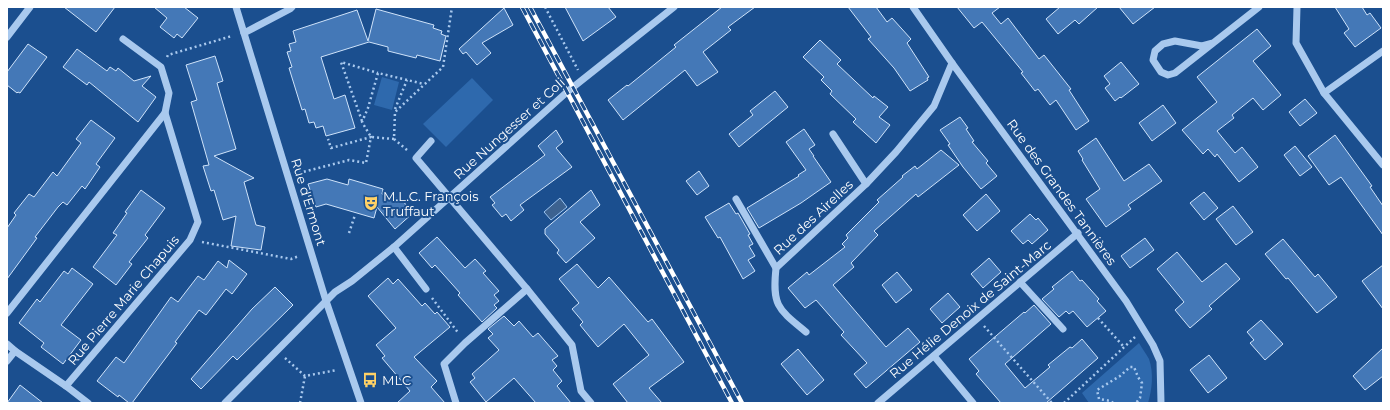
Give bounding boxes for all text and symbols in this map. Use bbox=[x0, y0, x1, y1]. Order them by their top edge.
street label: Rue Nungesser et Coli bbox=[450, 74, 568, 182]
street label: Rue des Grandes Tannières bbox=[1004, 116, 1120, 268]
street label: Rue d'Ermont bbox=[288, 156, 330, 248]
street label: Rue des Airelles bbox=[770, 176, 856, 258]
place label: M.L.C. François Truffaut bbox=[383, 188, 479, 219]
theatre icon: M.L.C. François Truffaut bbox=[362, 194, 380, 212]
street label: Rue Pierre Marie Chapuis bbox=[64, 232, 182, 368]
street label: Rue Hélie Denoix de Saint-Marc bbox=[886, 237, 1054, 381]
bus stop icon: MLC bbox=[361, 371, 379, 389]
place label: MLC bbox=[382, 372, 411, 388]

